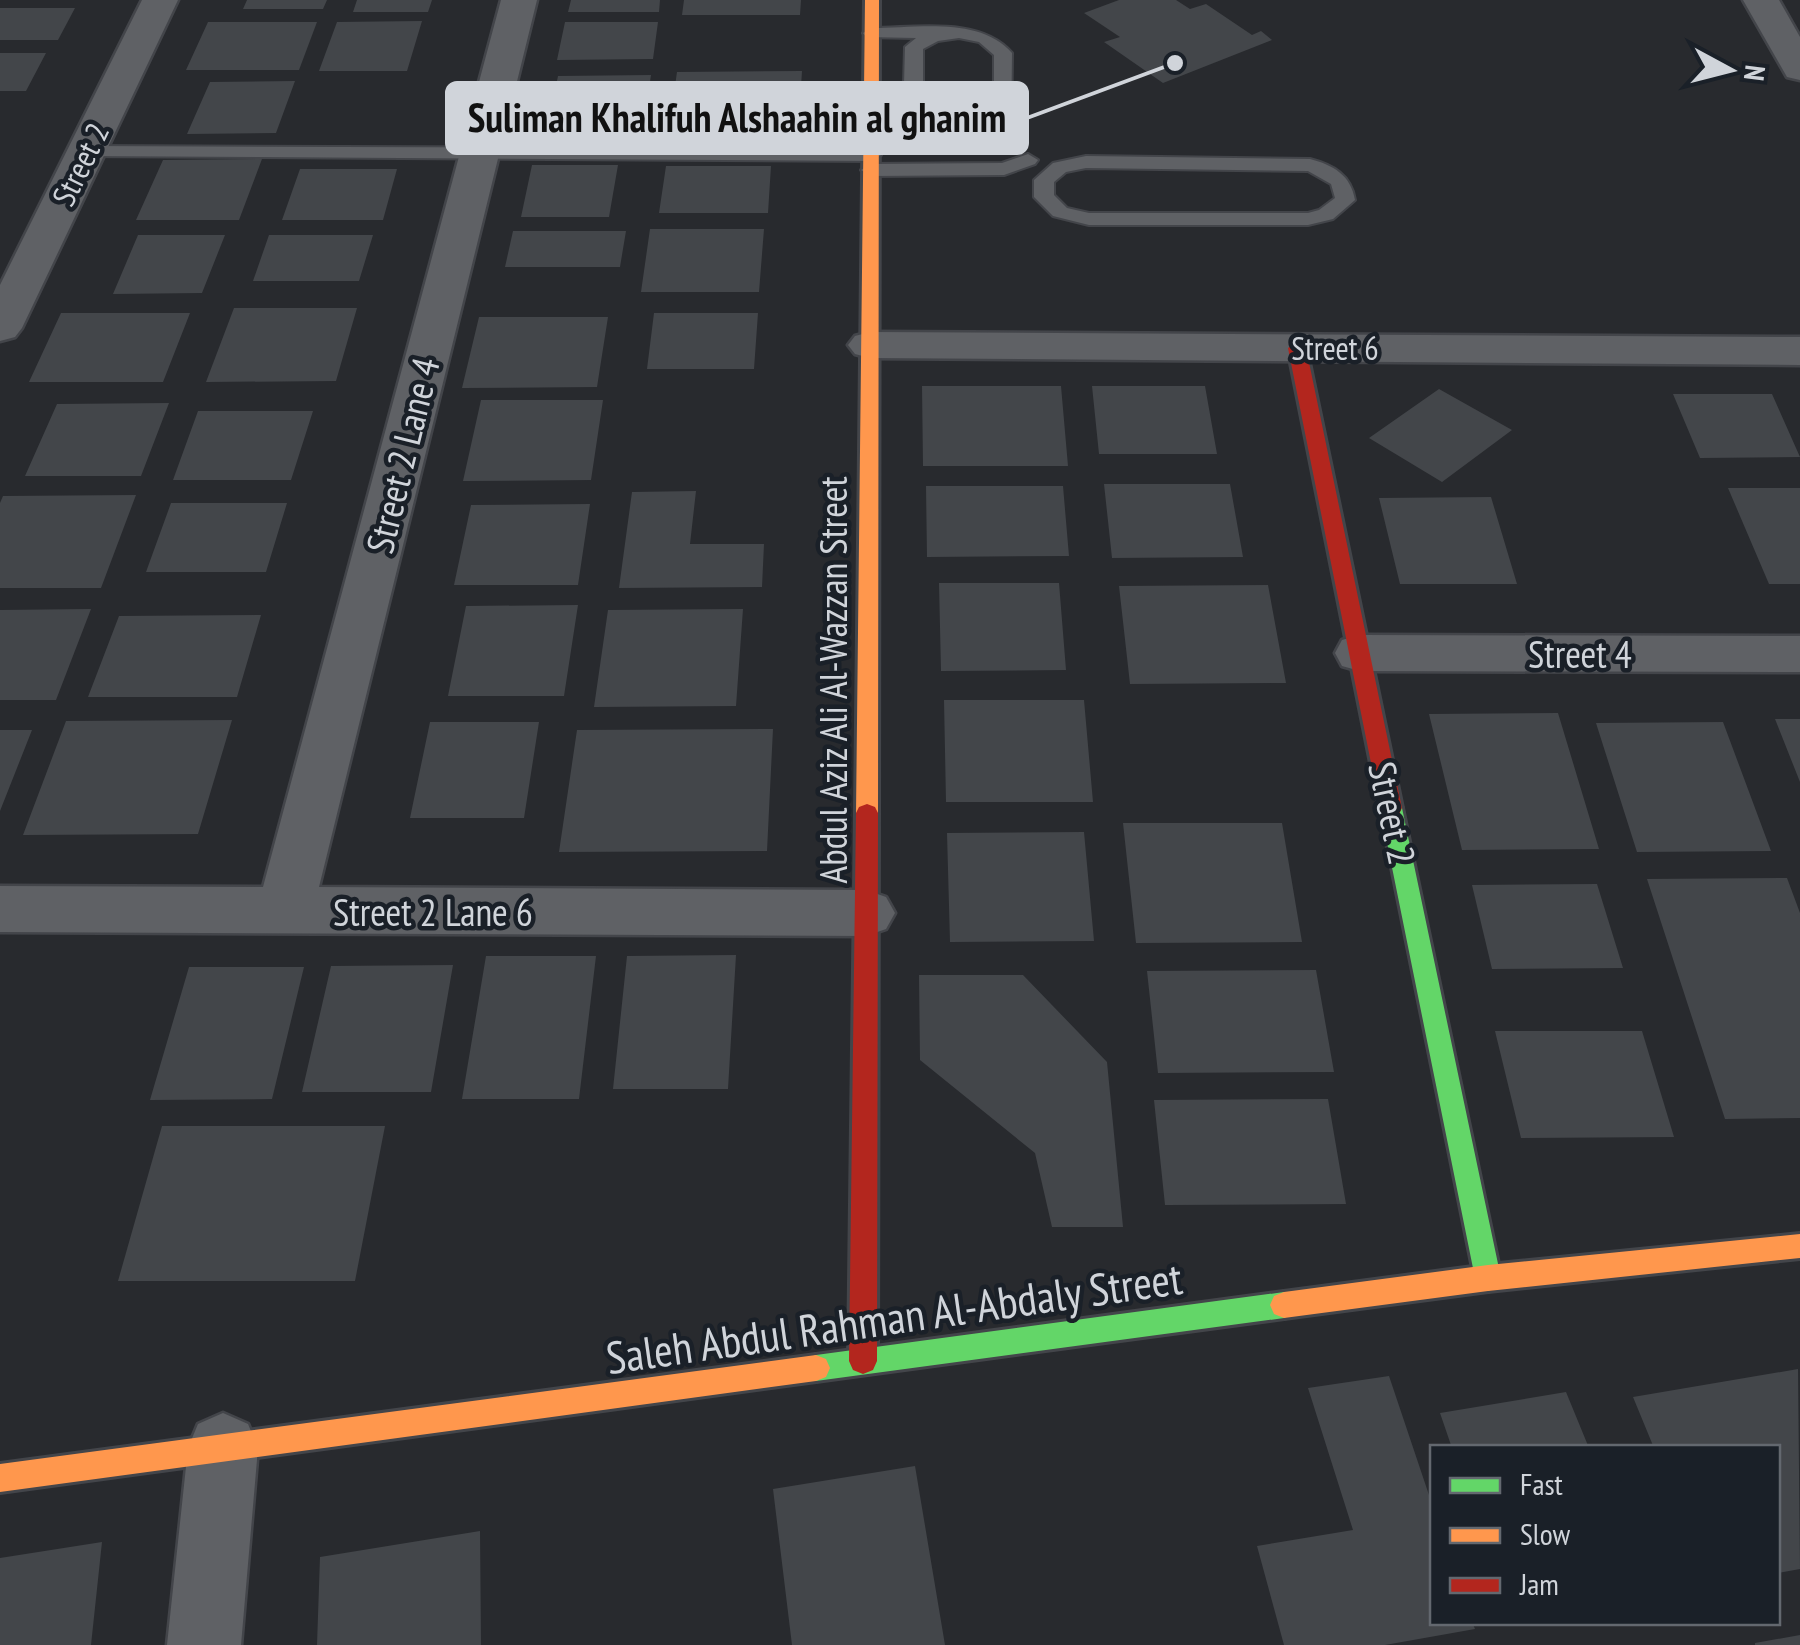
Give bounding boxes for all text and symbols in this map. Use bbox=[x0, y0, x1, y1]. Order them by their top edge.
north arrow bbox=[1680, 20, 1780, 120]
text: N bbox=[1736, 63, 1775, 83]
callout: Suliman Khalifuh Alshaahin al ghanim bbox=[447, 83, 1027, 153]
text: Suliman Khalifuh Alshaahin al ghanim bbox=[468, 91, 1006, 143]
street label: Street 2 bbox=[42, 116, 118, 212]
street label: Street 6 bbox=[1291, 327, 1379, 369]
street label: Street 2 Lane 4 bbox=[354, 352, 450, 558]
street label: Abdul Aziz Ali Al-Wazzan Street bbox=[808, 476, 857, 884]
street label: Street 4 bbox=[1528, 629, 1632, 678]
street label: Street 2 bbox=[1358, 757, 1428, 869]
street label: Street 2 Lane 6 bbox=[333, 887, 533, 936]
street label: Saleh Abdul Rahman Al-Abdaly Street bbox=[602, 1248, 1186, 1386]
legend bbox=[1430, 1445, 1780, 1625]
text: Fast bbox=[1520, 1464, 1564, 1503]
text: Slow bbox=[1520, 1514, 1571, 1553]
text: Jam bbox=[1519, 1564, 1559, 1603]

